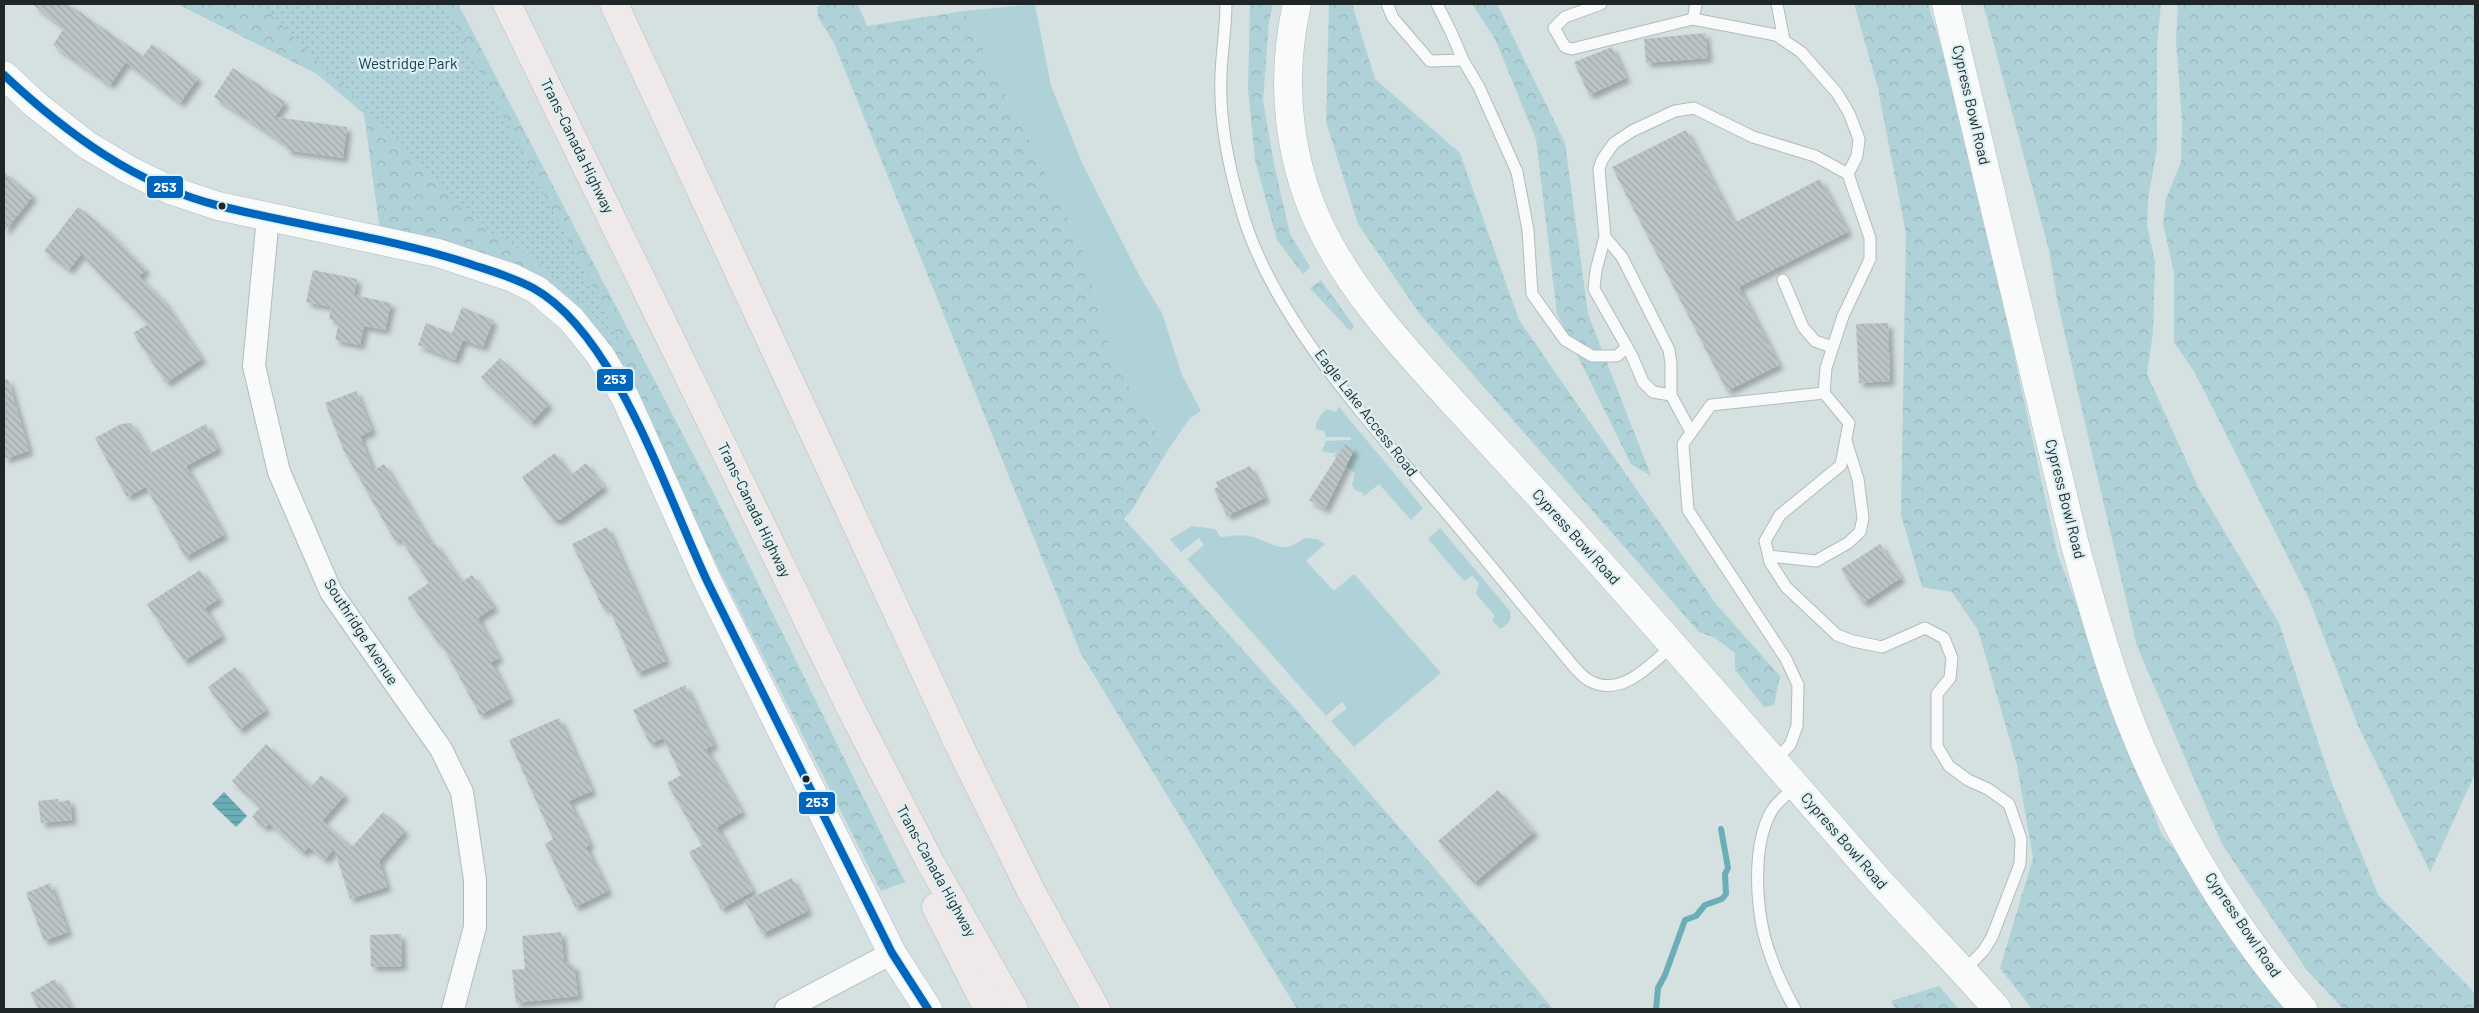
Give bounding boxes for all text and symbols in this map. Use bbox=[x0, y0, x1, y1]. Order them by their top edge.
street label: Cypress Bowl Road bbox=[1949, 43, 1995, 166]
park label: Westridge Park bbox=[359, 54, 458, 72]
street label: Trans-Canada Highway bbox=[537, 75, 618, 216]
line badge: 253 bbox=[146, 175, 184, 199]
text: 253 bbox=[154, 178, 176, 195]
unlabelled marker bbox=[217, 201, 227, 211]
street label: Eagle Lake Access Road bbox=[1312, 345, 1422, 480]
line badge: 253 bbox=[596, 368, 634, 392]
text: 253 bbox=[604, 370, 626, 387]
street label: Cypress Bowl Road bbox=[2042, 437, 2090, 560]
street label: Trans-Canada Highway bbox=[714, 439, 795, 580]
street label: Cypress Bowl Road bbox=[1529, 485, 1624, 588]
street label: Southridge Avenue bbox=[321, 575, 403, 688]
unlabelled marker bbox=[801, 774, 811, 784]
street label: Cypress Bowl Road bbox=[1798, 788, 1892, 892]
line badge: 253 bbox=[798, 791, 836, 815]
text: 253 bbox=[806, 793, 828, 810]
street label: Trans-Canada Highway bbox=[893, 801, 981, 940]
street label: Cypress Bowl Road bbox=[2202, 869, 2286, 980]

